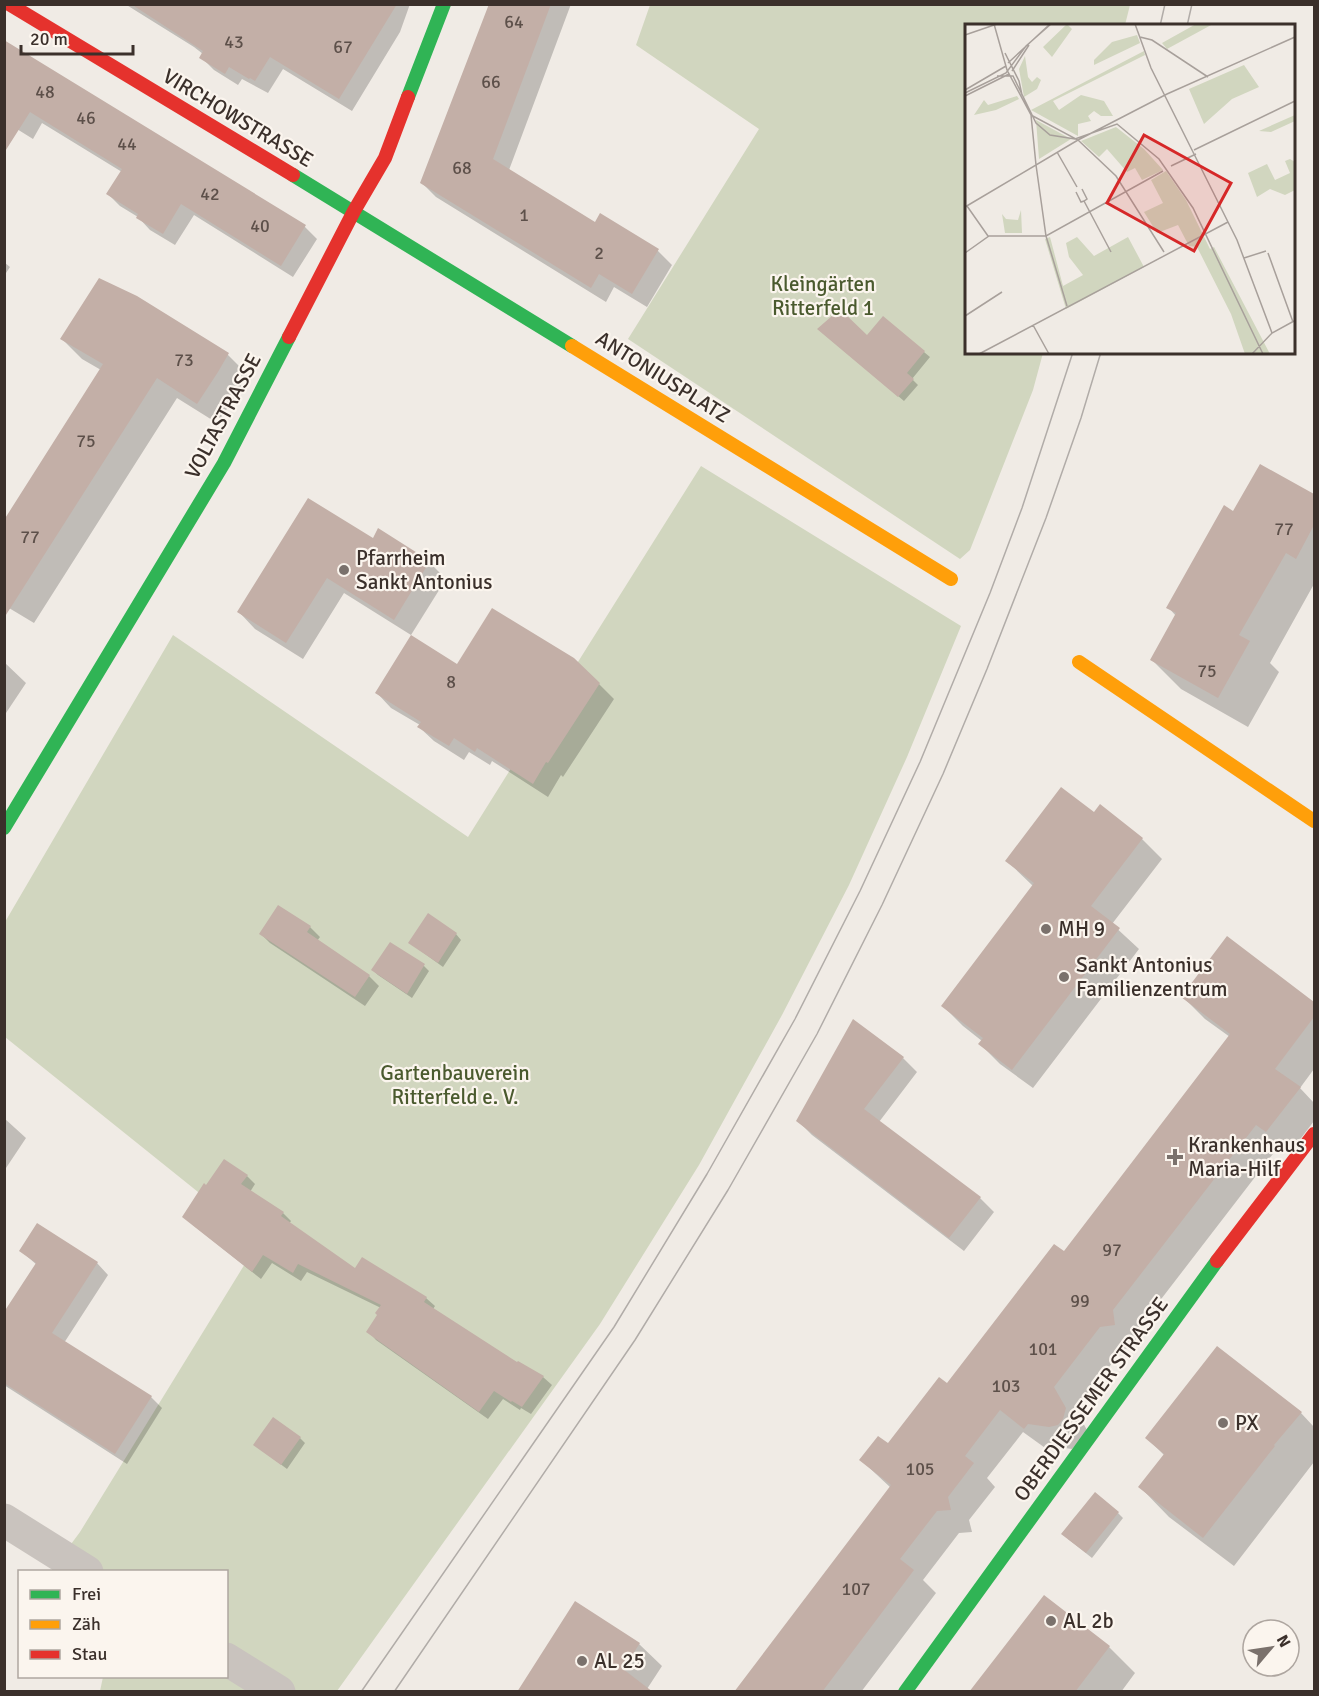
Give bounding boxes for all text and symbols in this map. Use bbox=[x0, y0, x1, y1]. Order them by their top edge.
house number: 64 bbox=[504, 11, 524, 33]
scale bar bbox=[21, 18, 134, 56]
inset map bbox=[965, 24, 1295, 354]
text: 20 m bbox=[30, 28, 68, 50]
house number: 43 bbox=[224, 31, 244, 53]
house number: 67 bbox=[333, 36, 353, 58]
street label: VIRCHOWSTRASSE bbox=[158, 63, 318, 173]
house number: 66 bbox=[481, 71, 501, 93]
house number: 48 bbox=[35, 81, 55, 103]
house number: 46 bbox=[76, 107, 96, 129]
house number: 44 bbox=[117, 133, 137, 155]
house number: 68 bbox=[452, 157, 472, 179]
house number: 42 bbox=[200, 183, 220, 205]
house number: 1 bbox=[519, 204, 529, 226]
house number: 40 bbox=[250, 215, 270, 237]
house number: 2 bbox=[594, 242, 604, 264]
park label: Kleingärten Ritterfeld 1 bbox=[770, 271, 876, 321]
street label: ANTONIUSPLATZ bbox=[591, 325, 735, 429]
house number: 73 bbox=[174, 349, 194, 371]
street label: VOLTASTRASSE bbox=[179, 349, 267, 483]
house number: 75 bbox=[76, 430, 96, 452]
house number: 77 bbox=[1274, 518, 1294, 540]
house number: 77 bbox=[20, 526, 40, 548]
place label: Pfarrheim Sankt Antonius bbox=[356, 545, 492, 595]
marker: Pfarrheim Sankt Antonius bbox=[337, 563, 351, 577]
house number: 75 bbox=[1197, 660, 1217, 682]
house number: 8 bbox=[446, 671, 456, 693]
place label: MH 9 bbox=[1058, 916, 1105, 942]
marker: MH 9 bbox=[1039, 922, 1053, 936]
place label: Sankt Antonius Familienzentrum bbox=[1076, 952, 1227, 1002]
marker: Sankt Antonius Familienzentrum bbox=[1057, 970, 1071, 984]
park label: Gartenbauverein Ritterfeld e. V. bbox=[380, 1060, 530, 1110]
place label: Krankenhaus Maria-Hilf bbox=[1188, 1132, 1305, 1182]
marker: Krankenhaus Maria-Hilf bbox=[1166, 1148, 1184, 1166]
house number: 97 bbox=[1102, 1239, 1122, 1261]
house number: 99 bbox=[1070, 1290, 1090, 1312]
street label: OBERDIESSEMER STRASSE bbox=[1008, 1292, 1174, 1506]
house number: 101 bbox=[1028, 1338, 1058, 1360]
house number: 103 bbox=[991, 1375, 1021, 1397]
place label: PX bbox=[1235, 1410, 1259, 1436]
marker: PX bbox=[1216, 1416, 1230, 1430]
house number: 105 bbox=[905, 1458, 935, 1480]
legend bbox=[18, 1570, 228, 1678]
house number: 107 bbox=[841, 1578, 871, 1600]
text: Frei bbox=[72, 1583, 101, 1605]
place label: AL 2b bbox=[1063, 1608, 1114, 1634]
text: Zäh bbox=[72, 1613, 101, 1635]
marker: AL 2b bbox=[1044, 1614, 1058, 1628]
north arrow bbox=[1241, 1618, 1301, 1678]
text: N bbox=[1272, 1631, 1295, 1651]
text: Stau bbox=[72, 1643, 107, 1665]
place label: AL 25 bbox=[594, 1648, 645, 1674]
marker: AL 25 bbox=[575, 1654, 589, 1668]

